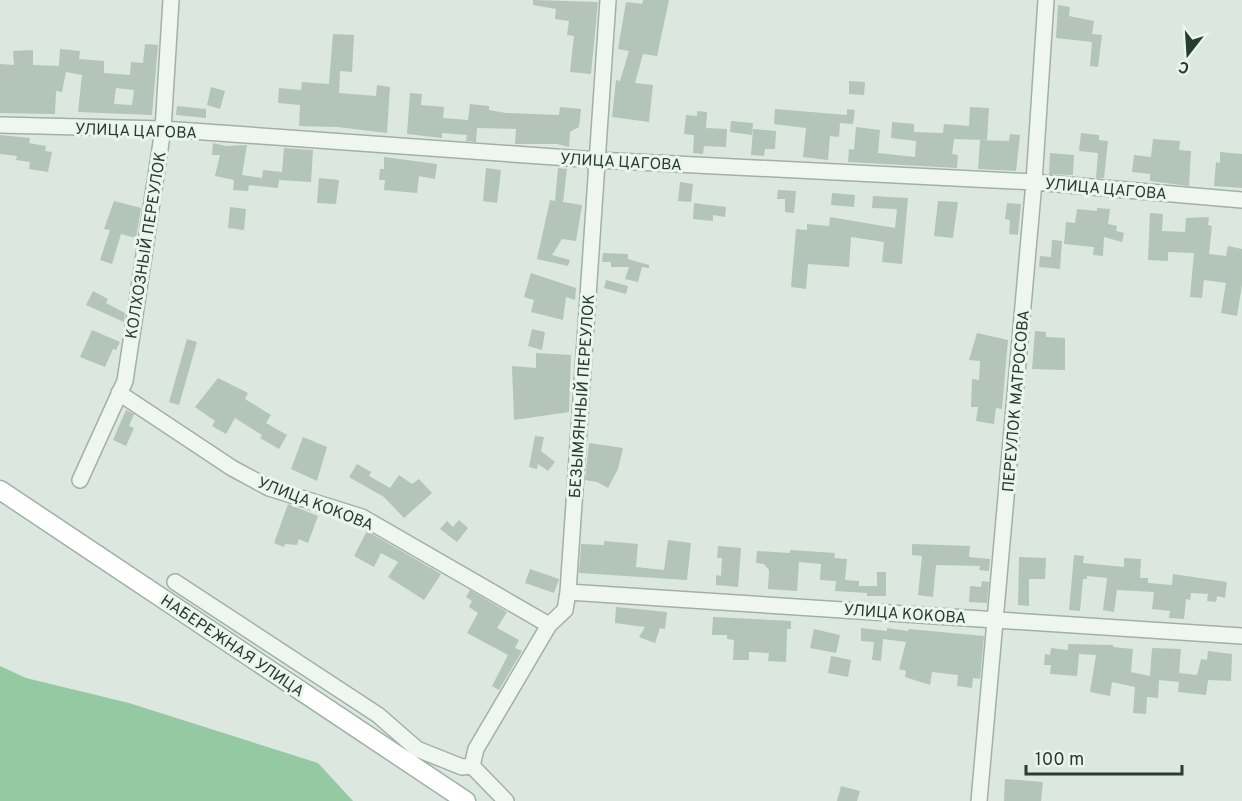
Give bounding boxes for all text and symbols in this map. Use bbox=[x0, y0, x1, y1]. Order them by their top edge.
north arrow bbox=[1158, 24, 1218, 84]
text: С bbox=[1176, 55, 1192, 77]
street label: УЛИЦА ЦАГОВА bbox=[75, 120, 197, 144]
street label: КОЛХОЗНЫЙ ПЕРЕУЛОК bbox=[120, 150, 172, 340]
street label: УЛИЦА ЦАГОВА bbox=[559, 150, 683, 176]
street label: УЛИЦА ЦАГОВА bbox=[1044, 175, 1168, 205]
street label: БЕЗЫМЯННЫЙ ПЕРЕУЛОК bbox=[564, 293, 600, 499]
street label: ПЕРЕУЛОК МАТРОСОВА bbox=[999, 309, 1035, 493]
street label: УЛИЦА КОКОВА bbox=[254, 474, 376, 536]
street label: НАБЕРЕЖНАЯ УЛИЦА bbox=[156, 591, 308, 702]
street label: УЛИЦА КОКОВА bbox=[843, 601, 967, 629]
scale bar bbox=[1026, 738, 1182, 776]
text: 100 m bbox=[1035, 749, 1084, 772]

